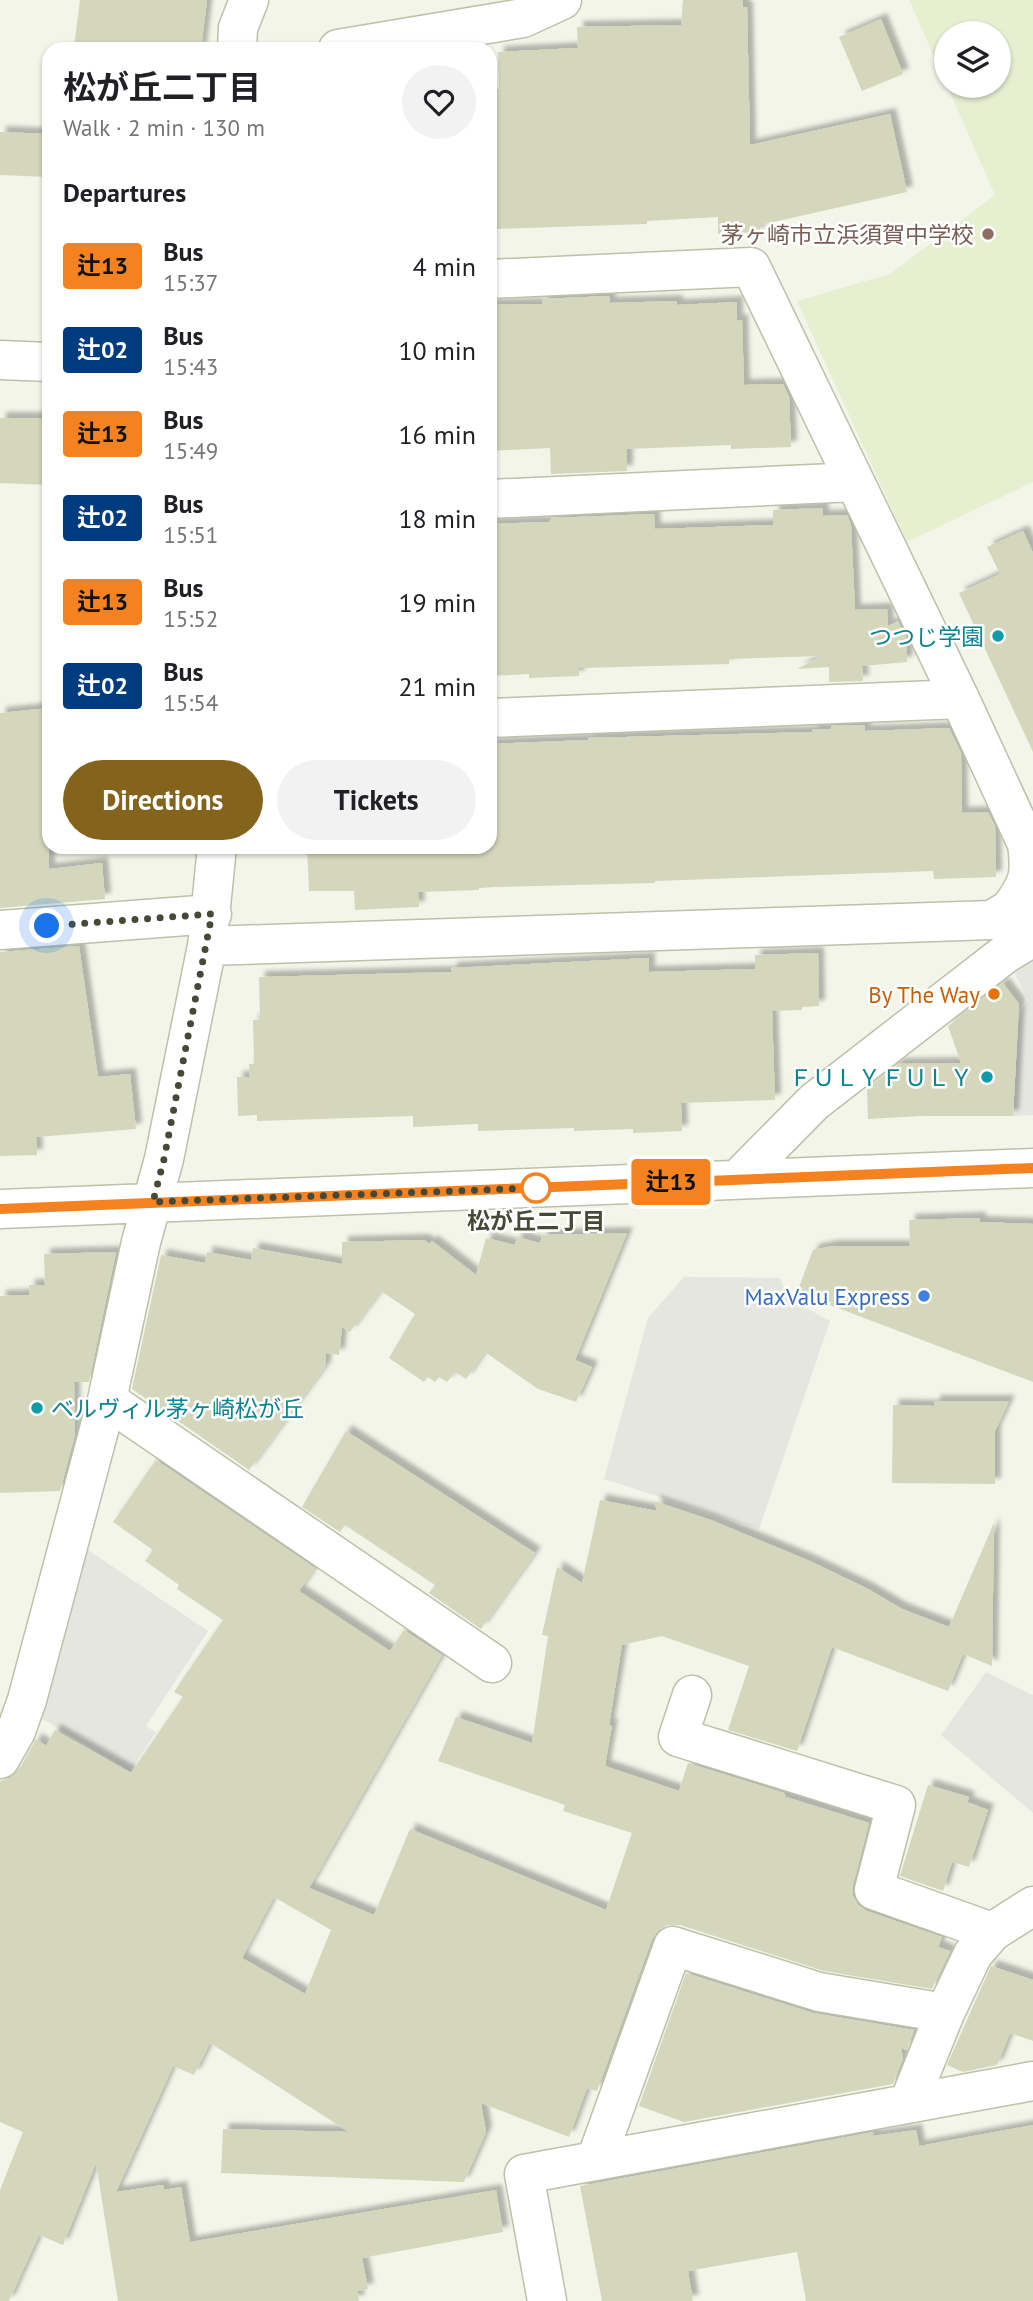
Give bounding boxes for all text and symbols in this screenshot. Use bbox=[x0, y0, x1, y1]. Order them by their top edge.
map controls bbox=[934, 21, 1011, 98]
button: layers bbox=[934, 21, 1011, 98]
text: 松が丘二丁目 bbox=[63, 65, 261, 108]
button: heart bbox=[402, 65, 476, 139]
text: Walk · 2 min · 130 m bbox=[63, 113, 265, 142]
text: Departures bbox=[63, 176, 186, 209]
place label: 茅ヶ崎市立浜須賀中学校 bbox=[721, 220, 974, 249]
marker: 茅ヶ崎市立浜須賀中学校 bbox=[980, 226, 996, 242]
text: Bus bbox=[163, 235, 204, 268]
text: 辻13 bbox=[77, 250, 128, 281]
text: 4 min bbox=[413, 250, 476, 283]
text: 15:37 bbox=[163, 268, 218, 297]
text: Bus bbox=[163, 319, 204, 352]
text: 辻02 bbox=[77, 334, 128, 365]
text: 10 min bbox=[398, 334, 476, 367]
text: 15:43 bbox=[163, 352, 218, 381]
text: Bus bbox=[163, 403, 204, 436]
text: 辻13 bbox=[77, 418, 128, 449]
text: 16 min bbox=[398, 418, 476, 451]
text: 15:49 bbox=[163, 436, 218, 465]
text: Bus bbox=[163, 487, 204, 520]
text: 辻02 bbox=[77, 502, 128, 533]
text: 18 min bbox=[398, 502, 476, 535]
text: 15:51 bbox=[163, 520, 218, 549]
text: Bus bbox=[163, 571, 204, 604]
text: 辻13 bbox=[77, 586, 128, 617]
text: 19 min bbox=[398, 586, 476, 619]
text: 15:52 bbox=[163, 604, 218, 633]
place label: つつじ学園 bbox=[869, 622, 984, 651]
marker: つつじ学園 bbox=[990, 628, 1006, 644]
text: Bus bbox=[163, 655, 204, 688]
text: 辻02 bbox=[77, 670, 128, 701]
text: 21 min bbox=[398, 670, 476, 703]
text: 15:54 bbox=[163, 688, 218, 717]
button: Directions bbox=[63, 760, 263, 840]
button: Tickets bbox=[277, 760, 476, 840]
your location bbox=[29, 908, 64, 943]
place label: By The Way bbox=[868, 980, 980, 1009]
marker: By The Way bbox=[986, 986, 1002, 1002]
place label: ＦＵＬＹＦＵＬＹ bbox=[789, 1063, 973, 1092]
marker: ＦＵＬＹＦＵＬＹ bbox=[979, 1069, 995, 1085]
line badge: 辻13 bbox=[631, 1159, 711, 1205]
text: 辻13 bbox=[645, 1166, 697, 1197]
marker: 松が丘二丁目 bbox=[521, 1173, 551, 1203]
place label: 松が丘二丁目 bbox=[467, 1206, 605, 1235]
place label: MaxValu Express bbox=[744, 1282, 910, 1311]
marker: MaxValu Express bbox=[916, 1288, 932, 1304]
place label: ベルヴィル茅ヶ崎松が丘 bbox=[51, 1394, 304, 1423]
marker: ベルヴィル茅ヶ崎松が丘 bbox=[29, 1400, 45, 1416]

